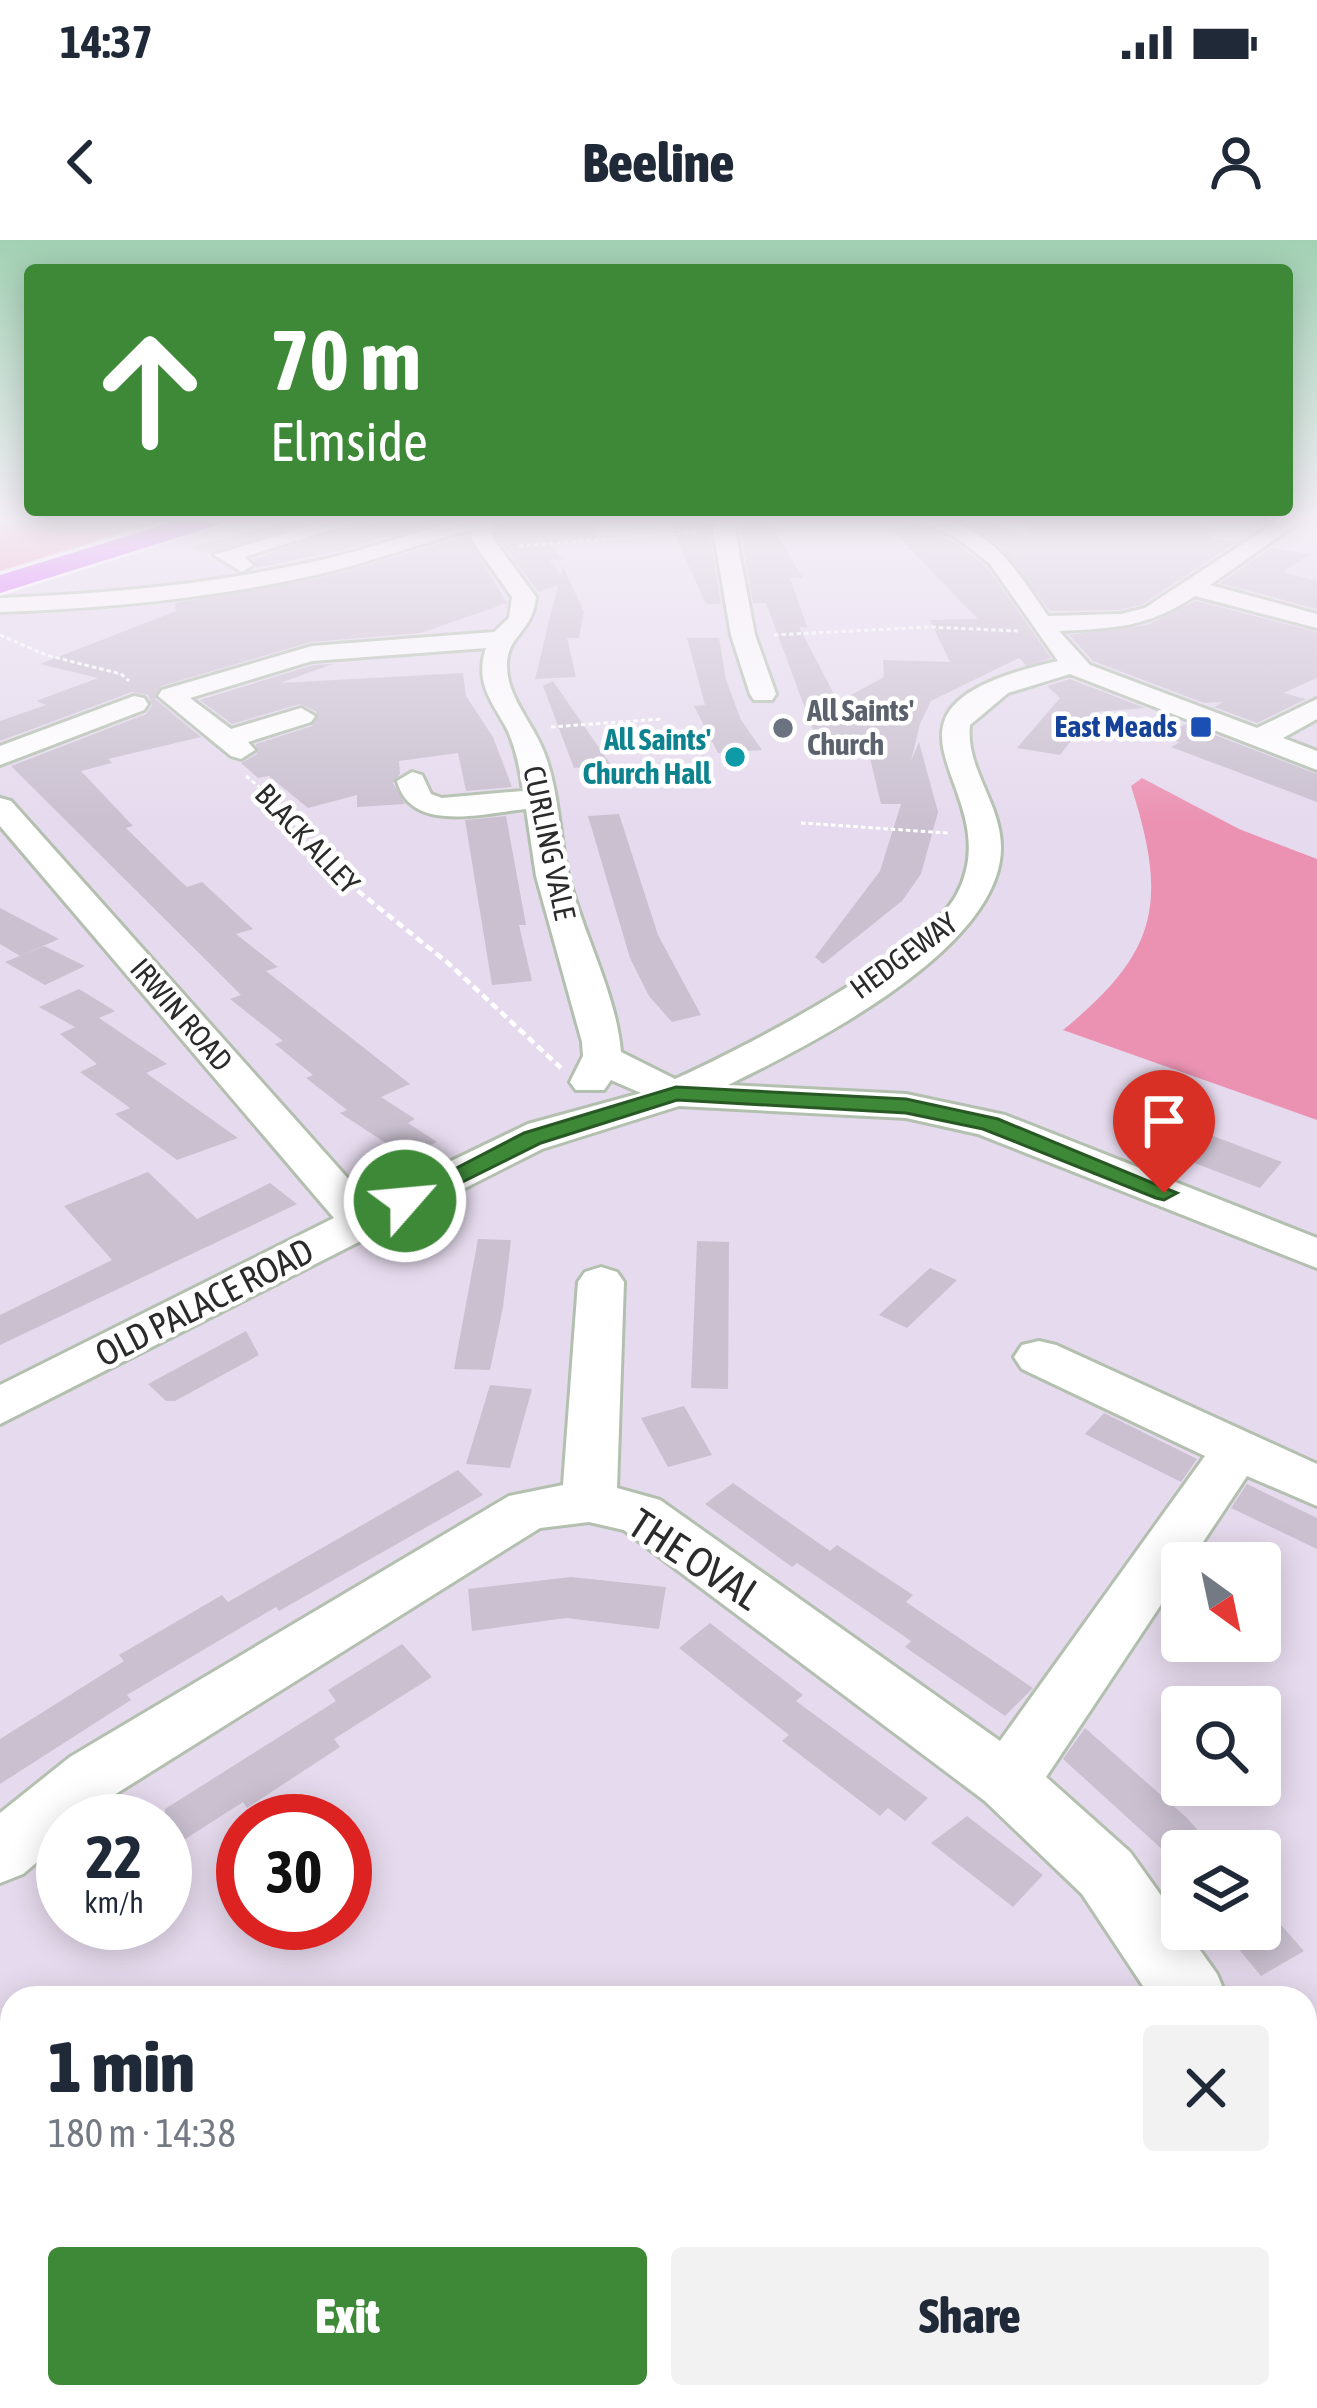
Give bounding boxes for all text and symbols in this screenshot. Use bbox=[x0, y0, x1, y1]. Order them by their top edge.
text: 14:37 bbox=[60, 16, 153, 68]
icon: back bbox=[48, 129, 114, 195]
icon: person bbox=[1203, 129, 1269, 195]
text: Beeline bbox=[583, 132, 734, 193]
icon: ahead bbox=[72, 312, 228, 468]
text: 70 m bbox=[270, 312, 421, 408]
text: Elmside bbox=[270, 411, 428, 472]
place label: All Saints' Church bbox=[806, 693, 914, 761]
place label: East Meads bbox=[1054, 709, 1177, 743]
marker: East Meads bbox=[1188, 714, 1214, 740]
marker: All Saints' Church bbox=[770, 715, 796, 741]
place label: All Saints' Church Hall bbox=[583, 722, 712, 790]
marker: All Saints' Church Hall bbox=[722, 744, 748, 770]
street label: CURLING VALE bbox=[517, 763, 583, 923]
street label: BLACK ALLEY bbox=[249, 777, 367, 900]
street label: HEDGEWAY bbox=[844, 905, 964, 1005]
street label: IRWIN ROAD bbox=[124, 951, 240, 1077]
pin bbox=[1113, 1070, 1215, 1193]
icon: arrive bbox=[1131, 1088, 1197, 1154]
position arrow bbox=[342, 1138, 468, 1264]
street label: OLD PALACE ROAD bbox=[88, 1229, 320, 1375]
street label: THE OVAL bbox=[620, 1499, 770, 1619]
north arrow bbox=[1161, 1542, 1281, 1662]
map controls bbox=[1161, 1542, 1281, 1950]
button: search bbox=[1161, 1686, 1281, 1806]
speed limit sign: 30 bbox=[216, 1794, 372, 1950]
text: 22 bbox=[86, 1822, 142, 1891]
button: layers bbox=[1161, 1830, 1281, 1950]
text: km/h bbox=[84, 1885, 144, 1919]
text: 1 min bbox=[48, 2025, 195, 2107]
button: close bbox=[1143, 2025, 1269, 2151]
text: 180 m · 14:38 bbox=[48, 2111, 236, 2155]
button: Exit bbox=[48, 2247, 647, 2385]
button: Share bbox=[671, 2247, 1269, 2385]

